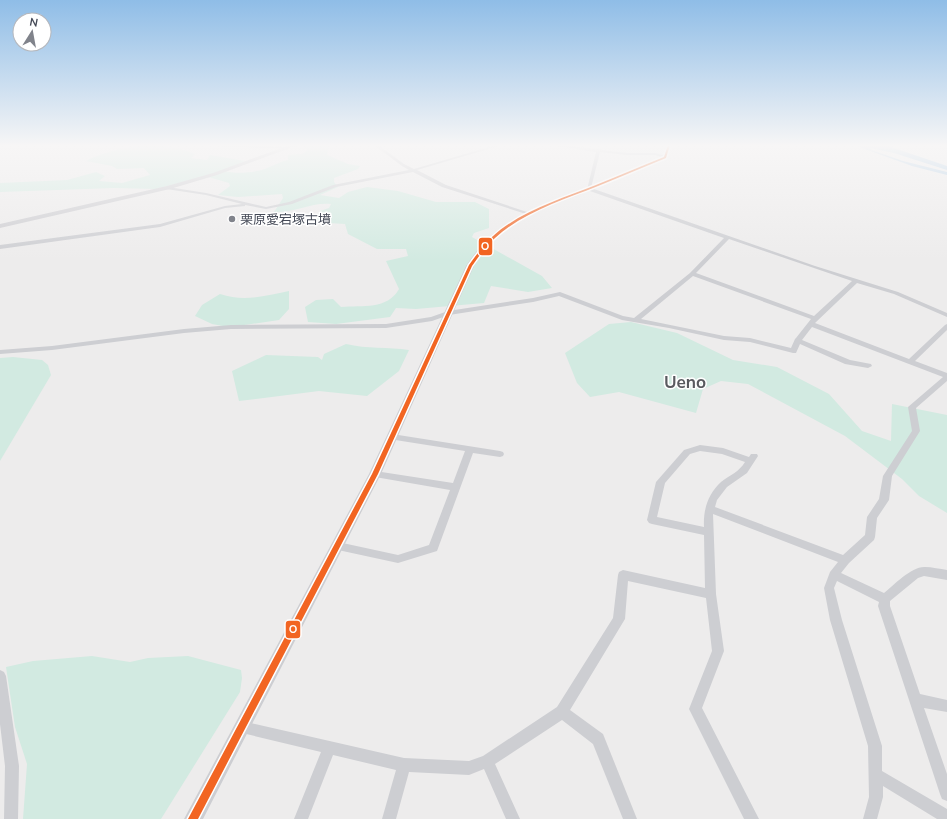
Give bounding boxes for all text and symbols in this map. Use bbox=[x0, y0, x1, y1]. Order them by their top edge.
north arrow bbox=[12, 12, 52, 52]
text: N bbox=[28, 15, 39, 30]
place label: 栗原愛宕塚古墳 bbox=[240, 211, 331, 227]
marker: 栗原愛宕塚古墳 bbox=[227, 214, 237, 224]
line badge: O bbox=[478, 237, 493, 256]
text: O bbox=[481, 239, 490, 253]
district label: Ueno bbox=[664, 371, 706, 392]
line badge: O bbox=[285, 620, 301, 639]
text: O bbox=[289, 622, 298, 636]

